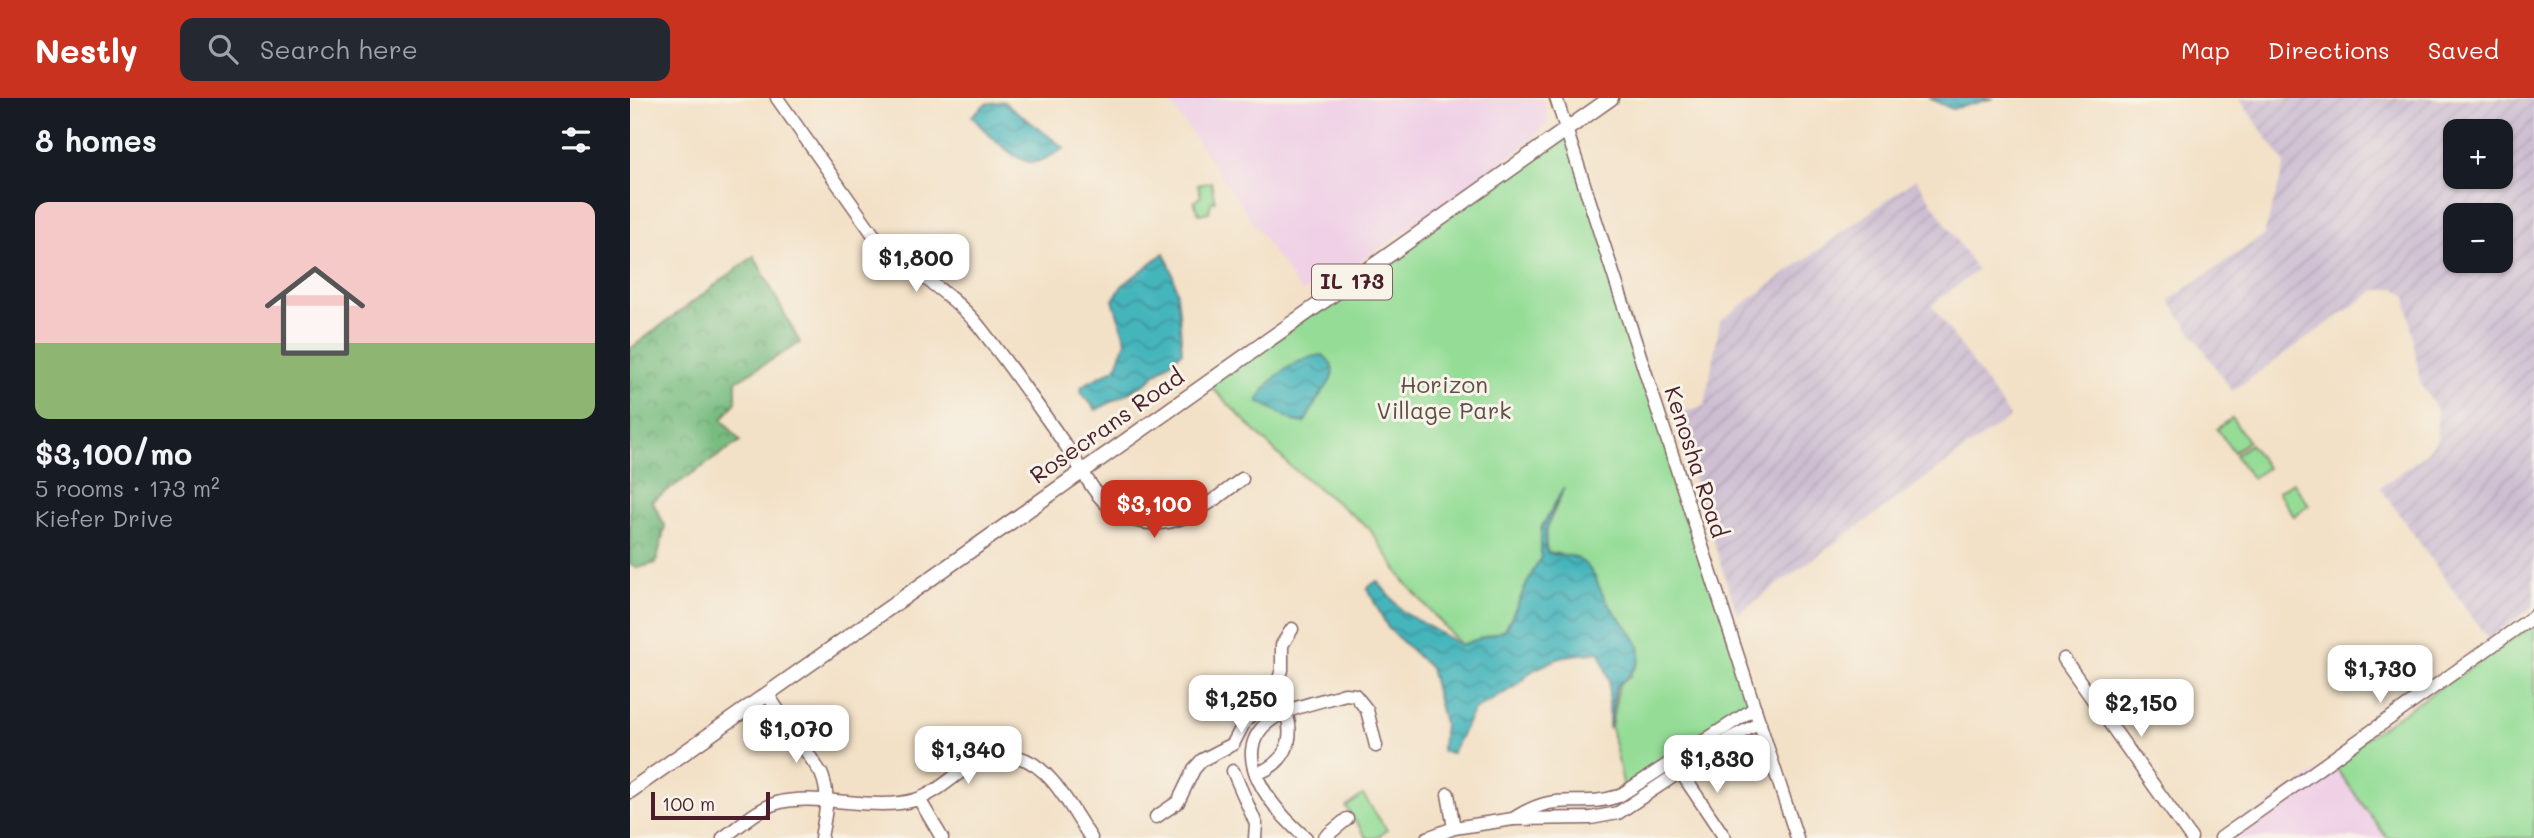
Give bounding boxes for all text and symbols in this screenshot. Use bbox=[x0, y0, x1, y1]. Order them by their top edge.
search box bbox=[180, 18, 670, 81]
text: Nestly bbox=[35, 28, 138, 71]
icon: search bbox=[204, 30, 242, 68]
text: Search here bbox=[260, 32, 418, 66]
text: Map bbox=[2181, 34, 2230, 65]
text: Directions bbox=[2268, 34, 2390, 65]
text: Saved bbox=[2428, 34, 2499, 65]
map controls bbox=[2443, 119, 2513, 273]
button: + bbox=[2443, 119, 2513, 189]
text: 8 homes bbox=[35, 120, 157, 160]
icon: filters bbox=[557, 121, 595, 159]
button: − bbox=[2443, 203, 2513, 273]
pin: $1,800 bbox=[859, 234, 973, 294]
text: $1,800 bbox=[878, 242, 954, 272]
icon: home bbox=[252, 248, 378, 374]
road number: IL 173 bbox=[1312, 264, 1392, 300]
street label: Rosecrans Road bbox=[1023, 361, 1189, 490]
park label: Horizon Village Park bbox=[1377, 369, 1511, 425]
street label: Kenosha Road bbox=[1658, 382, 1736, 541]
text: $3,100/mo bbox=[35, 433, 192, 473]
text: 5 rooms · 173 m² bbox=[35, 473, 220, 503]
pin: $3,100 bbox=[1097, 480, 1211, 540]
text: $3,100 bbox=[1117, 488, 1191, 518]
text: Kiefer Drive bbox=[35, 503, 173, 533]
pin: $1,730 bbox=[2323, 646, 2437, 705]
text: $1,730 bbox=[2344, 653, 2416, 683]
pin: $1,250 bbox=[1184, 676, 1298, 735]
pin: $2,150 bbox=[2084, 680, 2198, 739]
text: $1,250 bbox=[1205, 683, 1277, 713]
text: $2,150 bbox=[2105, 687, 2177, 717]
pin: $1,070 bbox=[739, 706, 853, 765]
text: $1,070 bbox=[759, 713, 833, 743]
pin: $1,340 bbox=[911, 726, 1025, 786]
text: $1,340 bbox=[931, 734, 1005, 764]
pin: $1,830 bbox=[1660, 736, 1774, 795]
text: $1,830 bbox=[1680, 743, 1754, 773]
scale bar bbox=[651, 789, 770, 821]
text: 100 m bbox=[662, 791, 715, 816]

